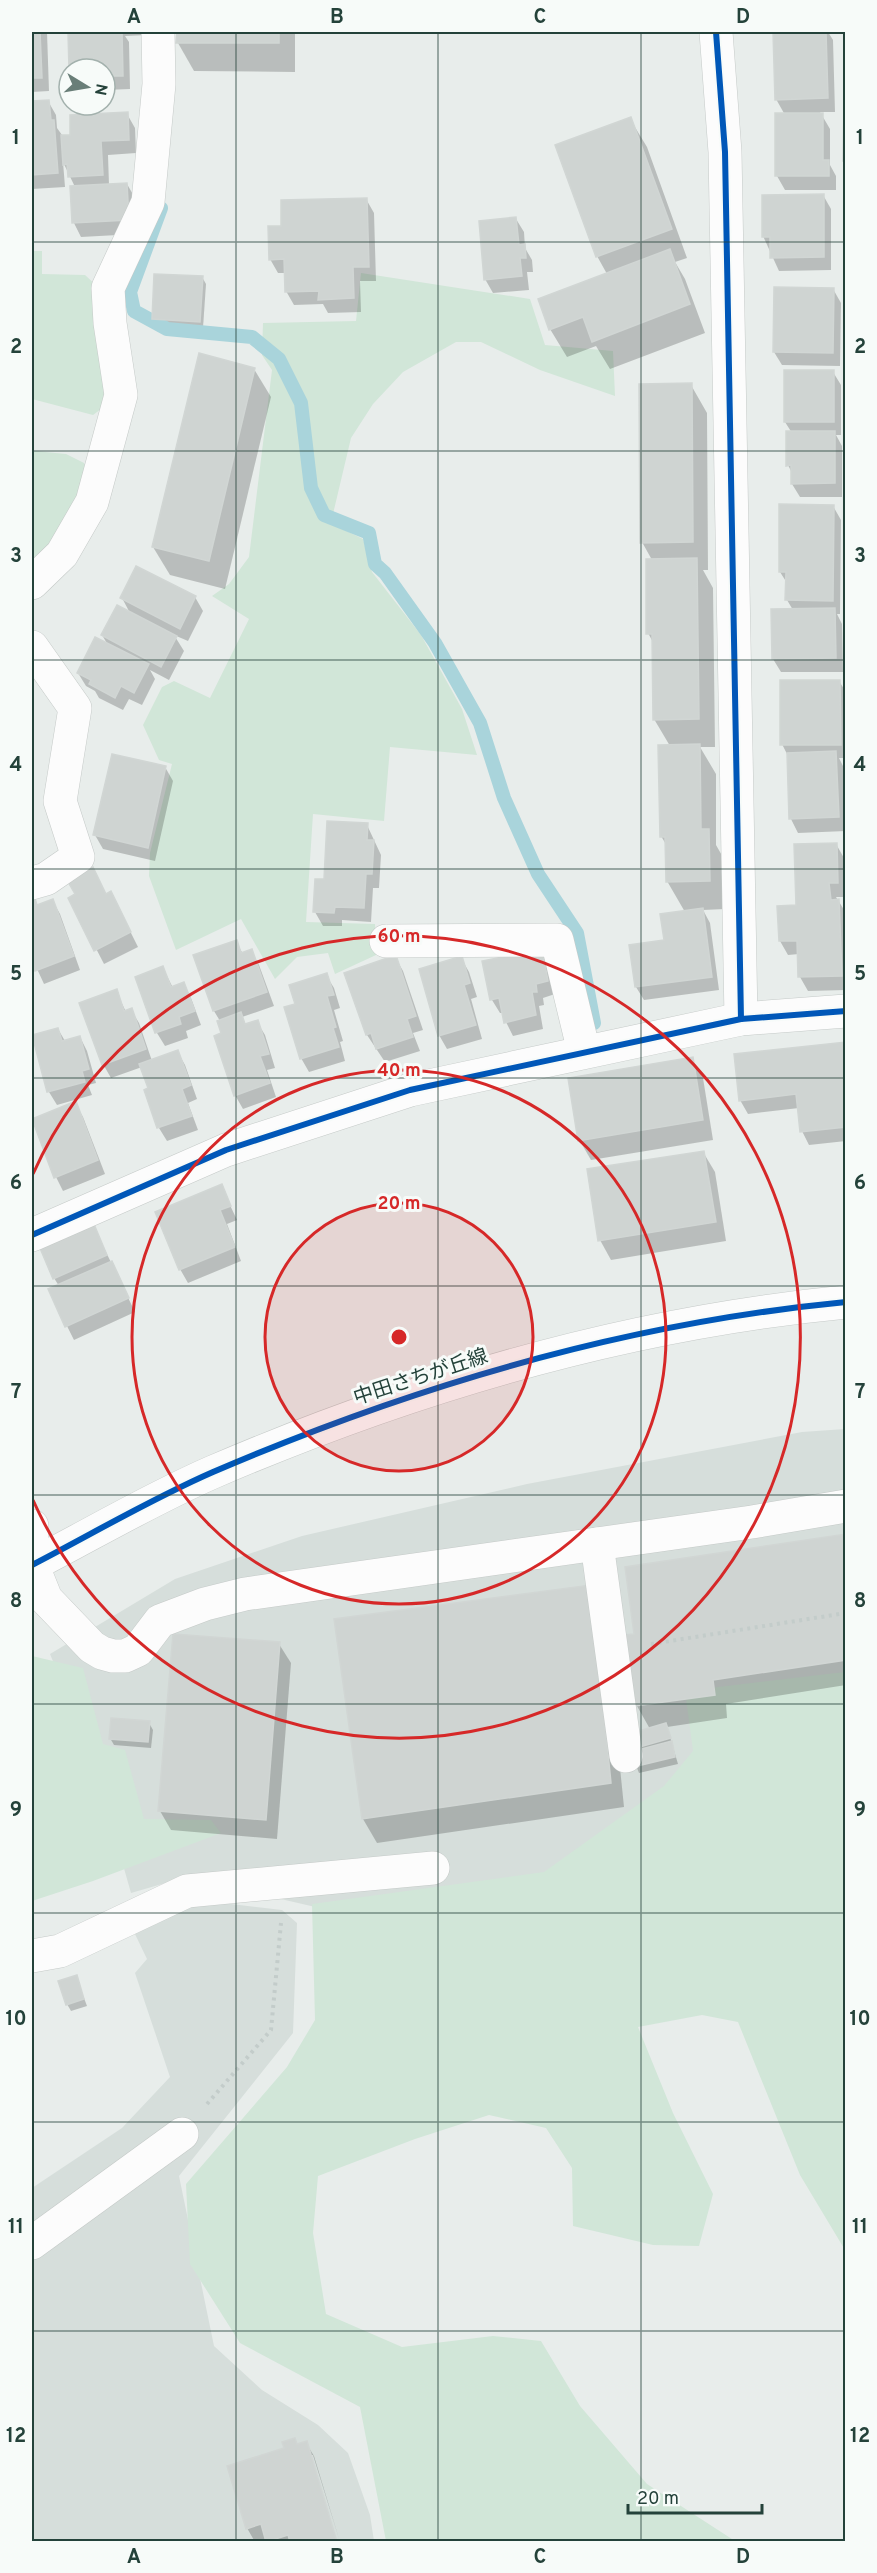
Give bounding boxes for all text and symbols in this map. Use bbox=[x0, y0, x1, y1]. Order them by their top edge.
text: A bbox=[127, 5, 141, 31]
text: B bbox=[330, 5, 344, 31]
text: C bbox=[534, 5, 546, 31]
text: D bbox=[736, 5, 750, 31]
north arrow bbox=[57, 57, 117, 117]
text: N bbox=[89, 82, 111, 97]
text: 1 bbox=[12, 126, 20, 152]
text: 1 bbox=[856, 126, 864, 152]
text: 2 bbox=[10, 335, 22, 361]
text: 2 bbox=[854, 335, 866, 361]
text: 3 bbox=[10, 544, 22, 570]
text: 3 bbox=[854, 544, 866, 570]
text: 4 bbox=[10, 753, 22, 779]
text: 4 bbox=[854, 753, 866, 779]
text: 60 m bbox=[377, 926, 421, 949]
text: 5 bbox=[10, 962, 22, 988]
text: 5 bbox=[854, 962, 866, 988]
text: 40 m bbox=[377, 1060, 421, 1083]
text: 6 bbox=[10, 1171, 22, 1197]
text: 6 bbox=[854, 1171, 866, 1197]
text: 20 m bbox=[377, 1193, 421, 1216]
centre of rings bbox=[389, 1327, 409, 1347]
street label: 中田さちが丘線 bbox=[350, 1344, 492, 1412]
text: 7 bbox=[11, 1380, 21, 1406]
text: 7 bbox=[855, 1380, 865, 1406]
text: 8 bbox=[10, 1589, 22, 1615]
text: 8 bbox=[854, 1589, 866, 1615]
text: 9 bbox=[10, 1798, 22, 1824]
text: 9 bbox=[854, 1798, 866, 1824]
text: 10 bbox=[5, 2007, 27, 2033]
text: 10 bbox=[849, 2007, 871, 2033]
text: 11 bbox=[8, 2215, 24, 2241]
text: 11 bbox=[852, 2215, 868, 2241]
text: 12 bbox=[6, 2424, 26, 2450]
text: 12 bbox=[850, 2424, 870, 2450]
scale bar bbox=[628, 2477, 762, 2515]
text: 20 m bbox=[637, 2488, 679, 2511]
text: A bbox=[127, 2545, 141, 2571]
text: B bbox=[330, 2545, 344, 2571]
text: C bbox=[534, 2545, 546, 2571]
text: D bbox=[736, 2545, 750, 2571]

